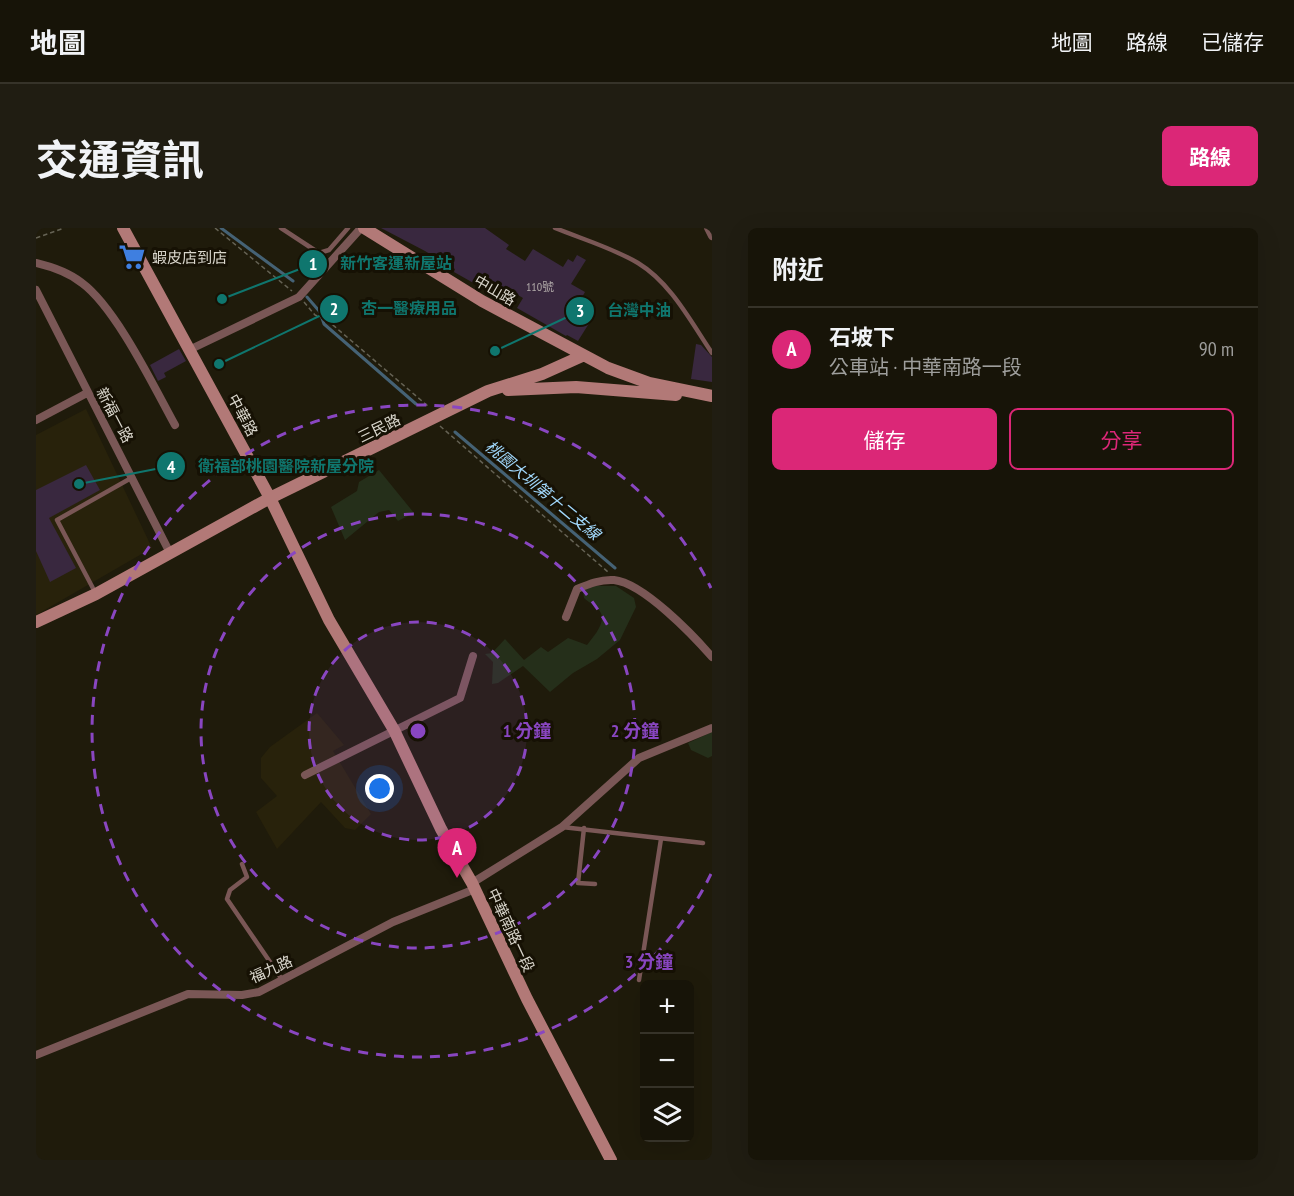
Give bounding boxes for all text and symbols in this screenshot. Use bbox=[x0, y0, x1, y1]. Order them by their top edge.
text: 地圖 bbox=[30, 24, 86, 61]
text: 地圖 bbox=[1051, 29, 1093, 56]
text: 路線 bbox=[1126, 29, 1168, 56]
text: 已儲存 bbox=[1201, 29, 1264, 56]
button: 路線 bbox=[1162, 126, 1258, 186]
text: 交通資訊 bbox=[36, 132, 204, 187]
supermarket icon: 蝦皮店到店 bbox=[117, 242, 147, 272]
callout: 新竹客運新屋站 bbox=[298, 247, 464, 281]
place label: 蝦皮店到店 bbox=[152, 248, 227, 267]
text: 1 bbox=[309, 252, 317, 275]
text: 新竹客運新屋站 bbox=[340, 253, 452, 273]
text: 附近 bbox=[772, 253, 824, 286]
street label: 中山路 bbox=[471, 271, 519, 309]
house number: 110號 bbox=[526, 279, 554, 294]
callout: 杏一醫療用品 bbox=[319, 292, 469, 326]
callout: 台灣中油 bbox=[565, 294, 683, 328]
text: 2 bbox=[330, 297, 338, 320]
text: 杏一醫療用品 bbox=[361, 298, 457, 318]
text: 3 bbox=[576, 299, 584, 322]
text: 台灣中油 bbox=[607, 300, 671, 320]
text: 石坡下 bbox=[829, 323, 895, 351]
text: A bbox=[786, 336, 797, 362]
text: 90 m bbox=[1199, 336, 1234, 362]
text: 公車站 · 中華南路一段 bbox=[829, 354, 1022, 380]
street label: 新福一路 bbox=[93, 384, 137, 446]
street label: 中華路 bbox=[224, 391, 262, 439]
button: 儲存 bbox=[772, 408, 997, 470]
button: 分享 bbox=[1009, 408, 1234, 470]
street label: 三民路 bbox=[355, 410, 403, 446]
water label: 桃園大圳第十二支線 bbox=[481, 436, 606, 545]
callout: 衛福部桃園醫院新屋分院 bbox=[156, 449, 386, 483]
text: 4 bbox=[167, 455, 176, 478]
text: 衛福部桃園醫院新屋分院 bbox=[198, 456, 374, 476]
text: 1 分鐘 bbox=[503, 719, 551, 742]
text: 2 分鐘 bbox=[611, 719, 659, 742]
centre of rings bbox=[408, 721, 428, 741]
your location bbox=[365, 774, 394, 803]
pin: A bbox=[438, 828, 476, 878]
street label: 中華南路一段 bbox=[483, 885, 539, 975]
text: 3 分鐘 bbox=[625, 950, 673, 973]
street label: 福九路 bbox=[247, 951, 295, 987]
map controls bbox=[640, 980, 694, 1142]
button: + bbox=[640, 980, 694, 1034]
button: − bbox=[640, 1034, 694, 1088]
button: layers bbox=[640, 1088, 694, 1142]

